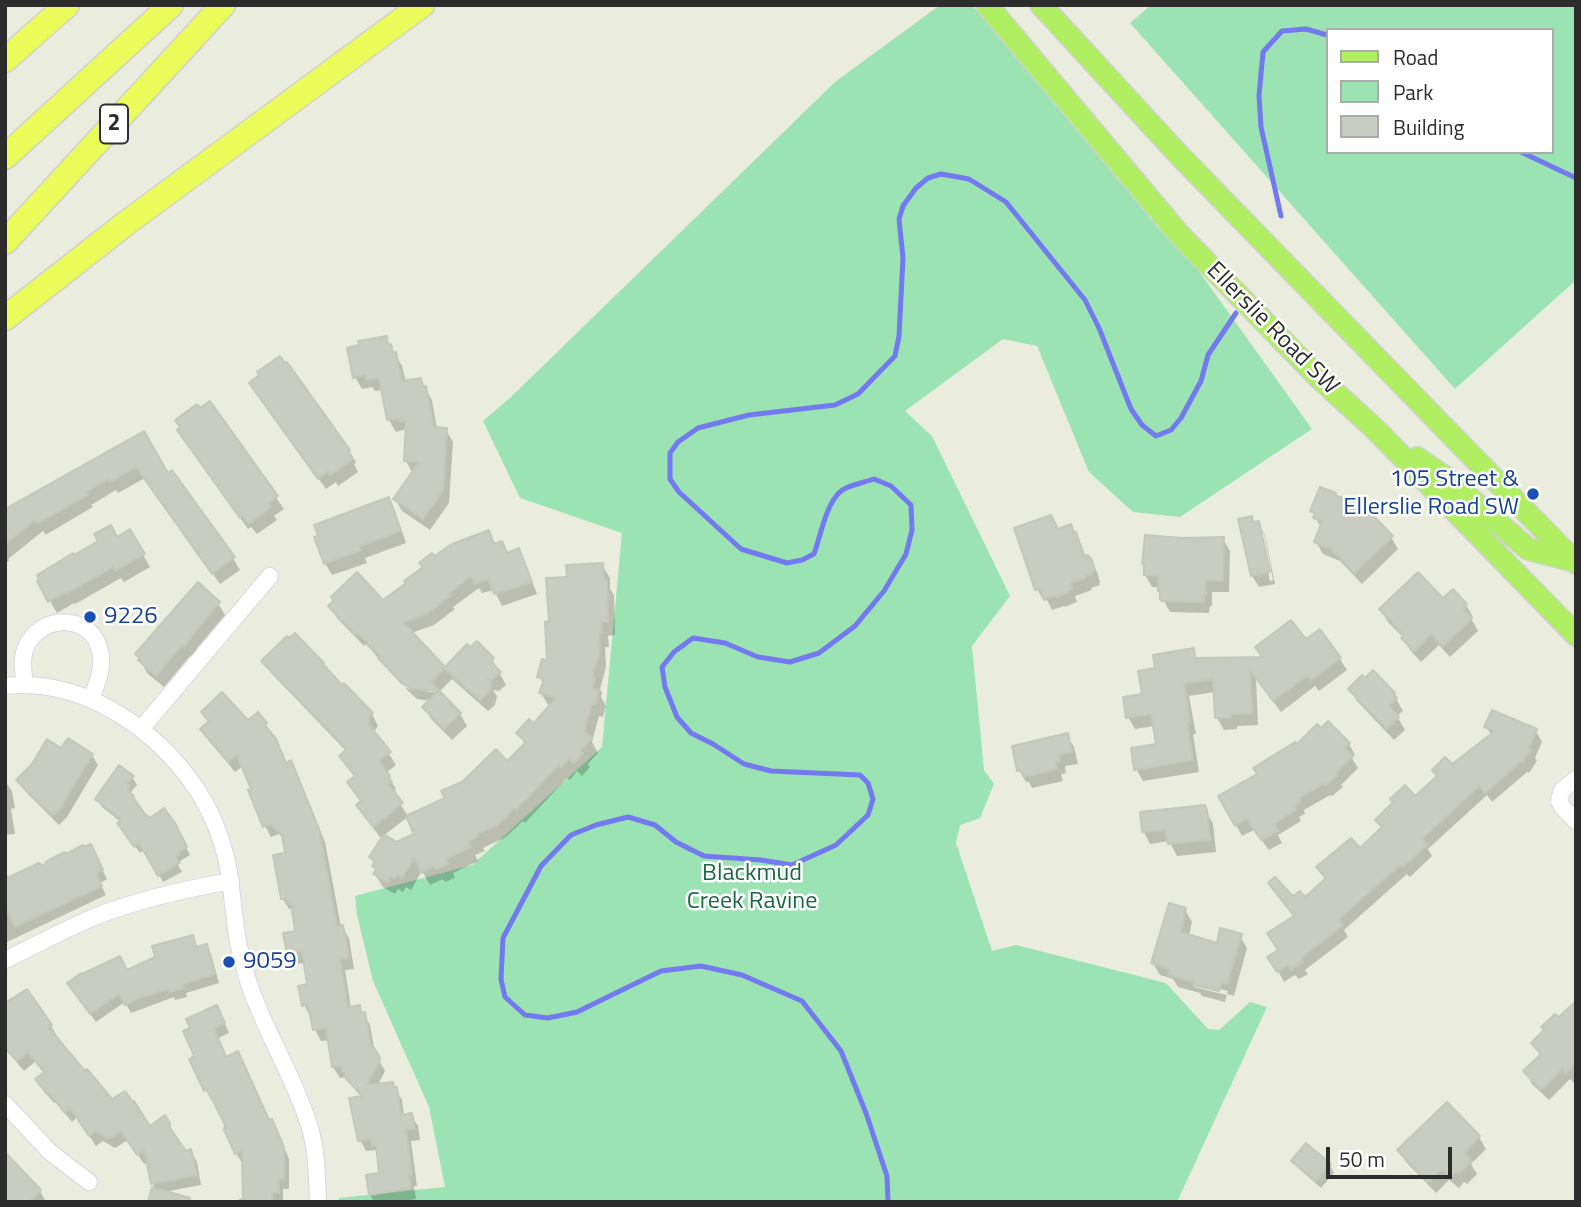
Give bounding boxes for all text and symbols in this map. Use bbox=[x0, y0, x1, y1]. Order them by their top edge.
legend bbox=[1326, 28, 1553, 154]
text: Road bbox=[1393, 41, 1438, 73]
text: Park bbox=[1393, 76, 1433, 108]
road number: 2 bbox=[100, 105, 128, 144]
text: Building bbox=[1393, 111, 1464, 143]
street label: Ellerslie Road SW bbox=[1200, 257, 1344, 401]
place label: 105 Street & Ellerslie Road SW bbox=[1343, 466, 1519, 522]
marker: 105 Street & Ellerslie Road SW bbox=[1525, 486, 1541, 502]
place label: 9226 bbox=[104, 603, 158, 631]
marker: 9226 bbox=[82, 609, 98, 625]
park label: Blackmud Creek Ravine bbox=[687, 860, 817, 916]
place label: 9059 bbox=[243, 948, 297, 976]
marker: 9059 bbox=[221, 954, 237, 970]
scale bar bbox=[1329, 1134, 1455, 1178]
text: 50 m bbox=[1339, 1143, 1385, 1175]

